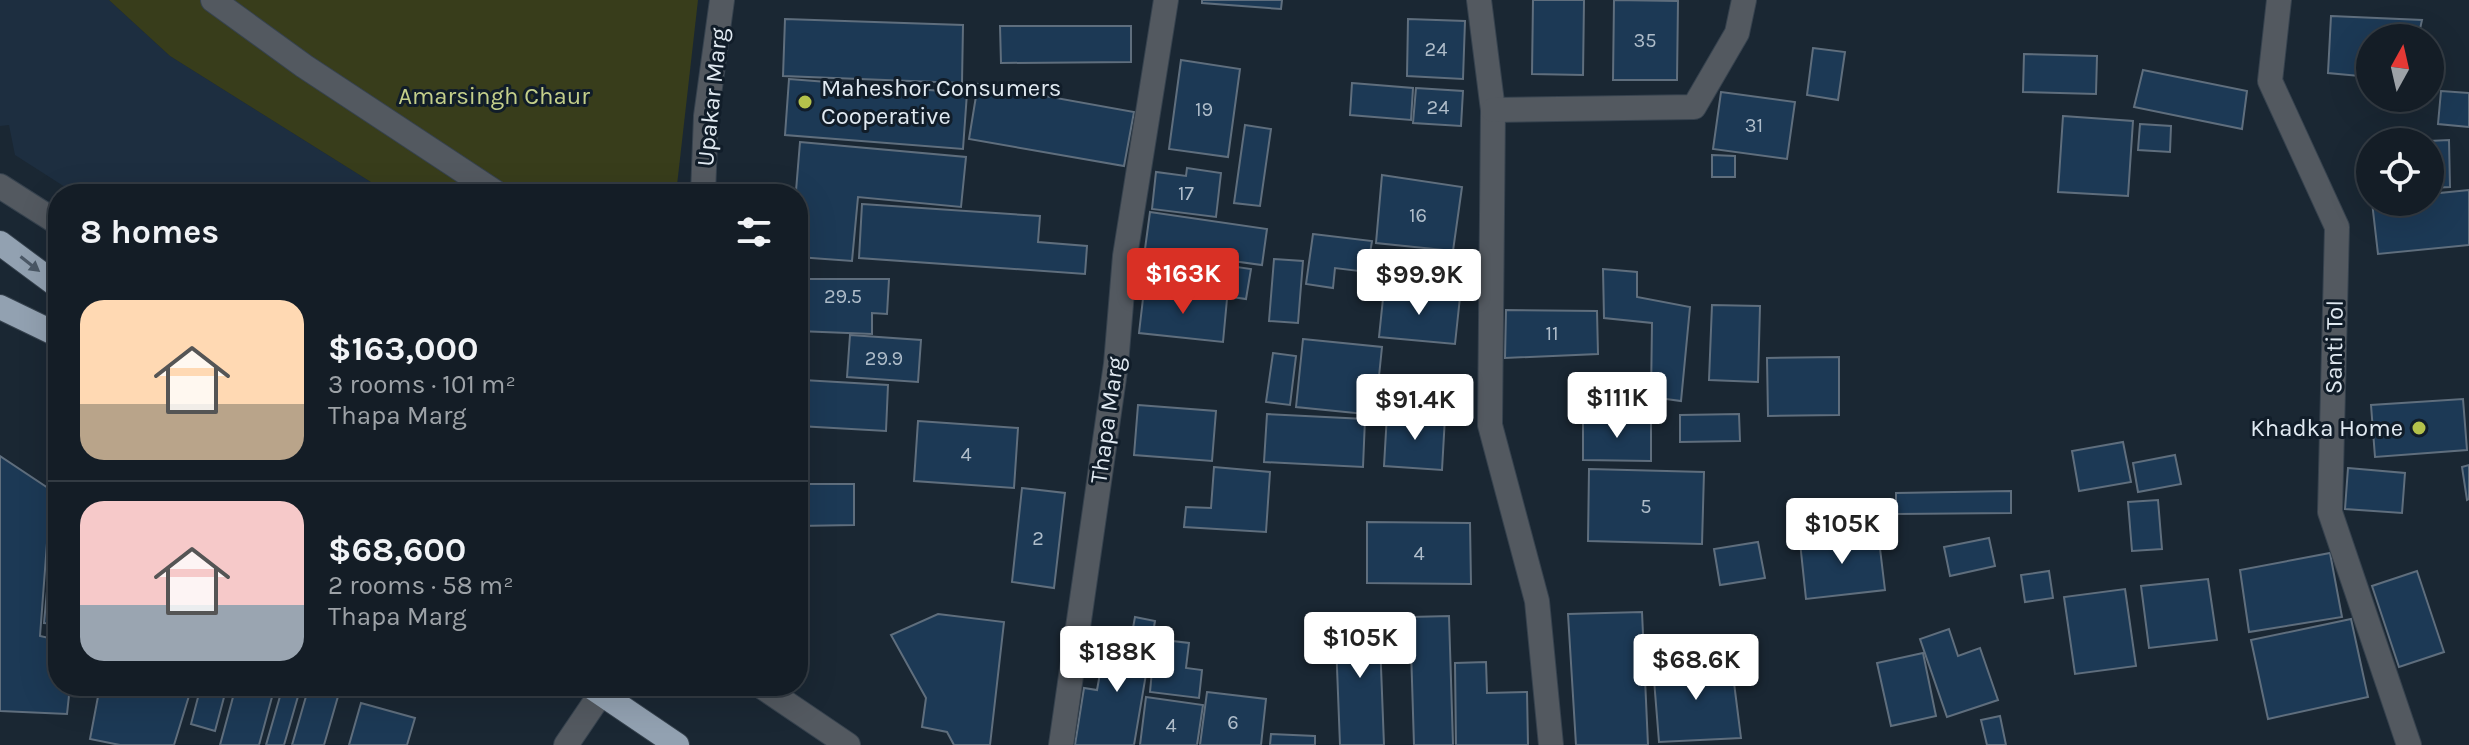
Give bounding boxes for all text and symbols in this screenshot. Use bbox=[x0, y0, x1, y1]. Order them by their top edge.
north arrow bbox=[2356, 24, 2444, 112]
map controls bbox=[2356, 24, 2444, 216]
street label: Upakar Marg bbox=[691, 26, 733, 168]
house number: 35 bbox=[1633, 29, 1657, 52]
house number: 24 bbox=[1425, 38, 1447, 61]
place label: Maheshor Consumers Cooperative bbox=[821, 74, 1061, 130]
park label: Amarsingh Chaur bbox=[398, 82, 590, 110]
marker: Maheshor Consumers Cooperative bbox=[796, 93, 814, 111]
house number: 24 bbox=[1427, 96, 1449, 119]
house number: 19 bbox=[1195, 98, 1213, 121]
house number: 31 bbox=[1745, 114, 1763, 137]
button: locate bbox=[2356, 128, 2444, 216]
house number: 17 bbox=[1178, 182, 1195, 205]
house number: 16 bbox=[1409, 204, 1427, 227]
icon: filters bbox=[732, 210, 776, 254]
text: 8 homes bbox=[80, 212, 219, 252]
pin: $163K bbox=[1127, 248, 1239, 316]
pin: $99.9K bbox=[1354, 249, 1484, 317]
one-way arrow bbox=[20, 255, 40, 271]
text: $163K bbox=[1145, 258, 1221, 289]
text: $99.9K bbox=[1375, 259, 1463, 290]
house number: 29.5 bbox=[824, 285, 862, 308]
street label: Santi Tol bbox=[2319, 300, 2349, 394]
house number: 11 bbox=[1545, 322, 1559, 345]
text: $163,000 bbox=[328, 329, 478, 369]
icon: home bbox=[144, 332, 240, 428]
house number: 29.9 bbox=[865, 347, 903, 370]
street label: Thapa Marg bbox=[1084, 354, 1130, 485]
text: 3 rooms · 101 m² bbox=[328, 369, 516, 400]
pin: $111K bbox=[1561, 372, 1673, 440]
pin: $91.4K bbox=[1350, 374, 1480, 442]
text: $111K bbox=[1586, 382, 1648, 413]
text: $91.4K bbox=[1374, 384, 1456, 415]
text: Thapa Marg bbox=[328, 400, 467, 431]
place label: Khadka Home bbox=[2250, 414, 2403, 442]
marker: Khadka Home bbox=[2410, 419, 2428, 437]
house number: 4 bbox=[960, 443, 972, 466]
house number: 5 bbox=[1640, 495, 1652, 518]
pin: $105K bbox=[1786, 498, 1898, 566]
text: $105K bbox=[1804, 508, 1880, 539]
house number: 2 bbox=[1032, 527, 1044, 550]
text: $68,600 bbox=[328, 530, 466, 570]
icon: home bbox=[144, 533, 240, 629]
house number: 4 bbox=[1413, 542, 1425, 565]
text: 2 rooms · 58 m² bbox=[328, 570, 514, 601]
text: Thapa Marg bbox=[328, 601, 467, 632]
pin: $105K bbox=[1304, 612, 1416, 680]
text: $105K bbox=[1322, 622, 1398, 653]
pin: $188K bbox=[1061, 626, 1173, 694]
pin: $68.6K bbox=[1631, 634, 1761, 702]
text: $188K bbox=[1078, 636, 1156, 667]
text: $68.6K bbox=[1652, 644, 1740, 675]
house number: 6 bbox=[1227, 711, 1239, 734]
house number: 4 bbox=[1165, 714, 1177, 737]

